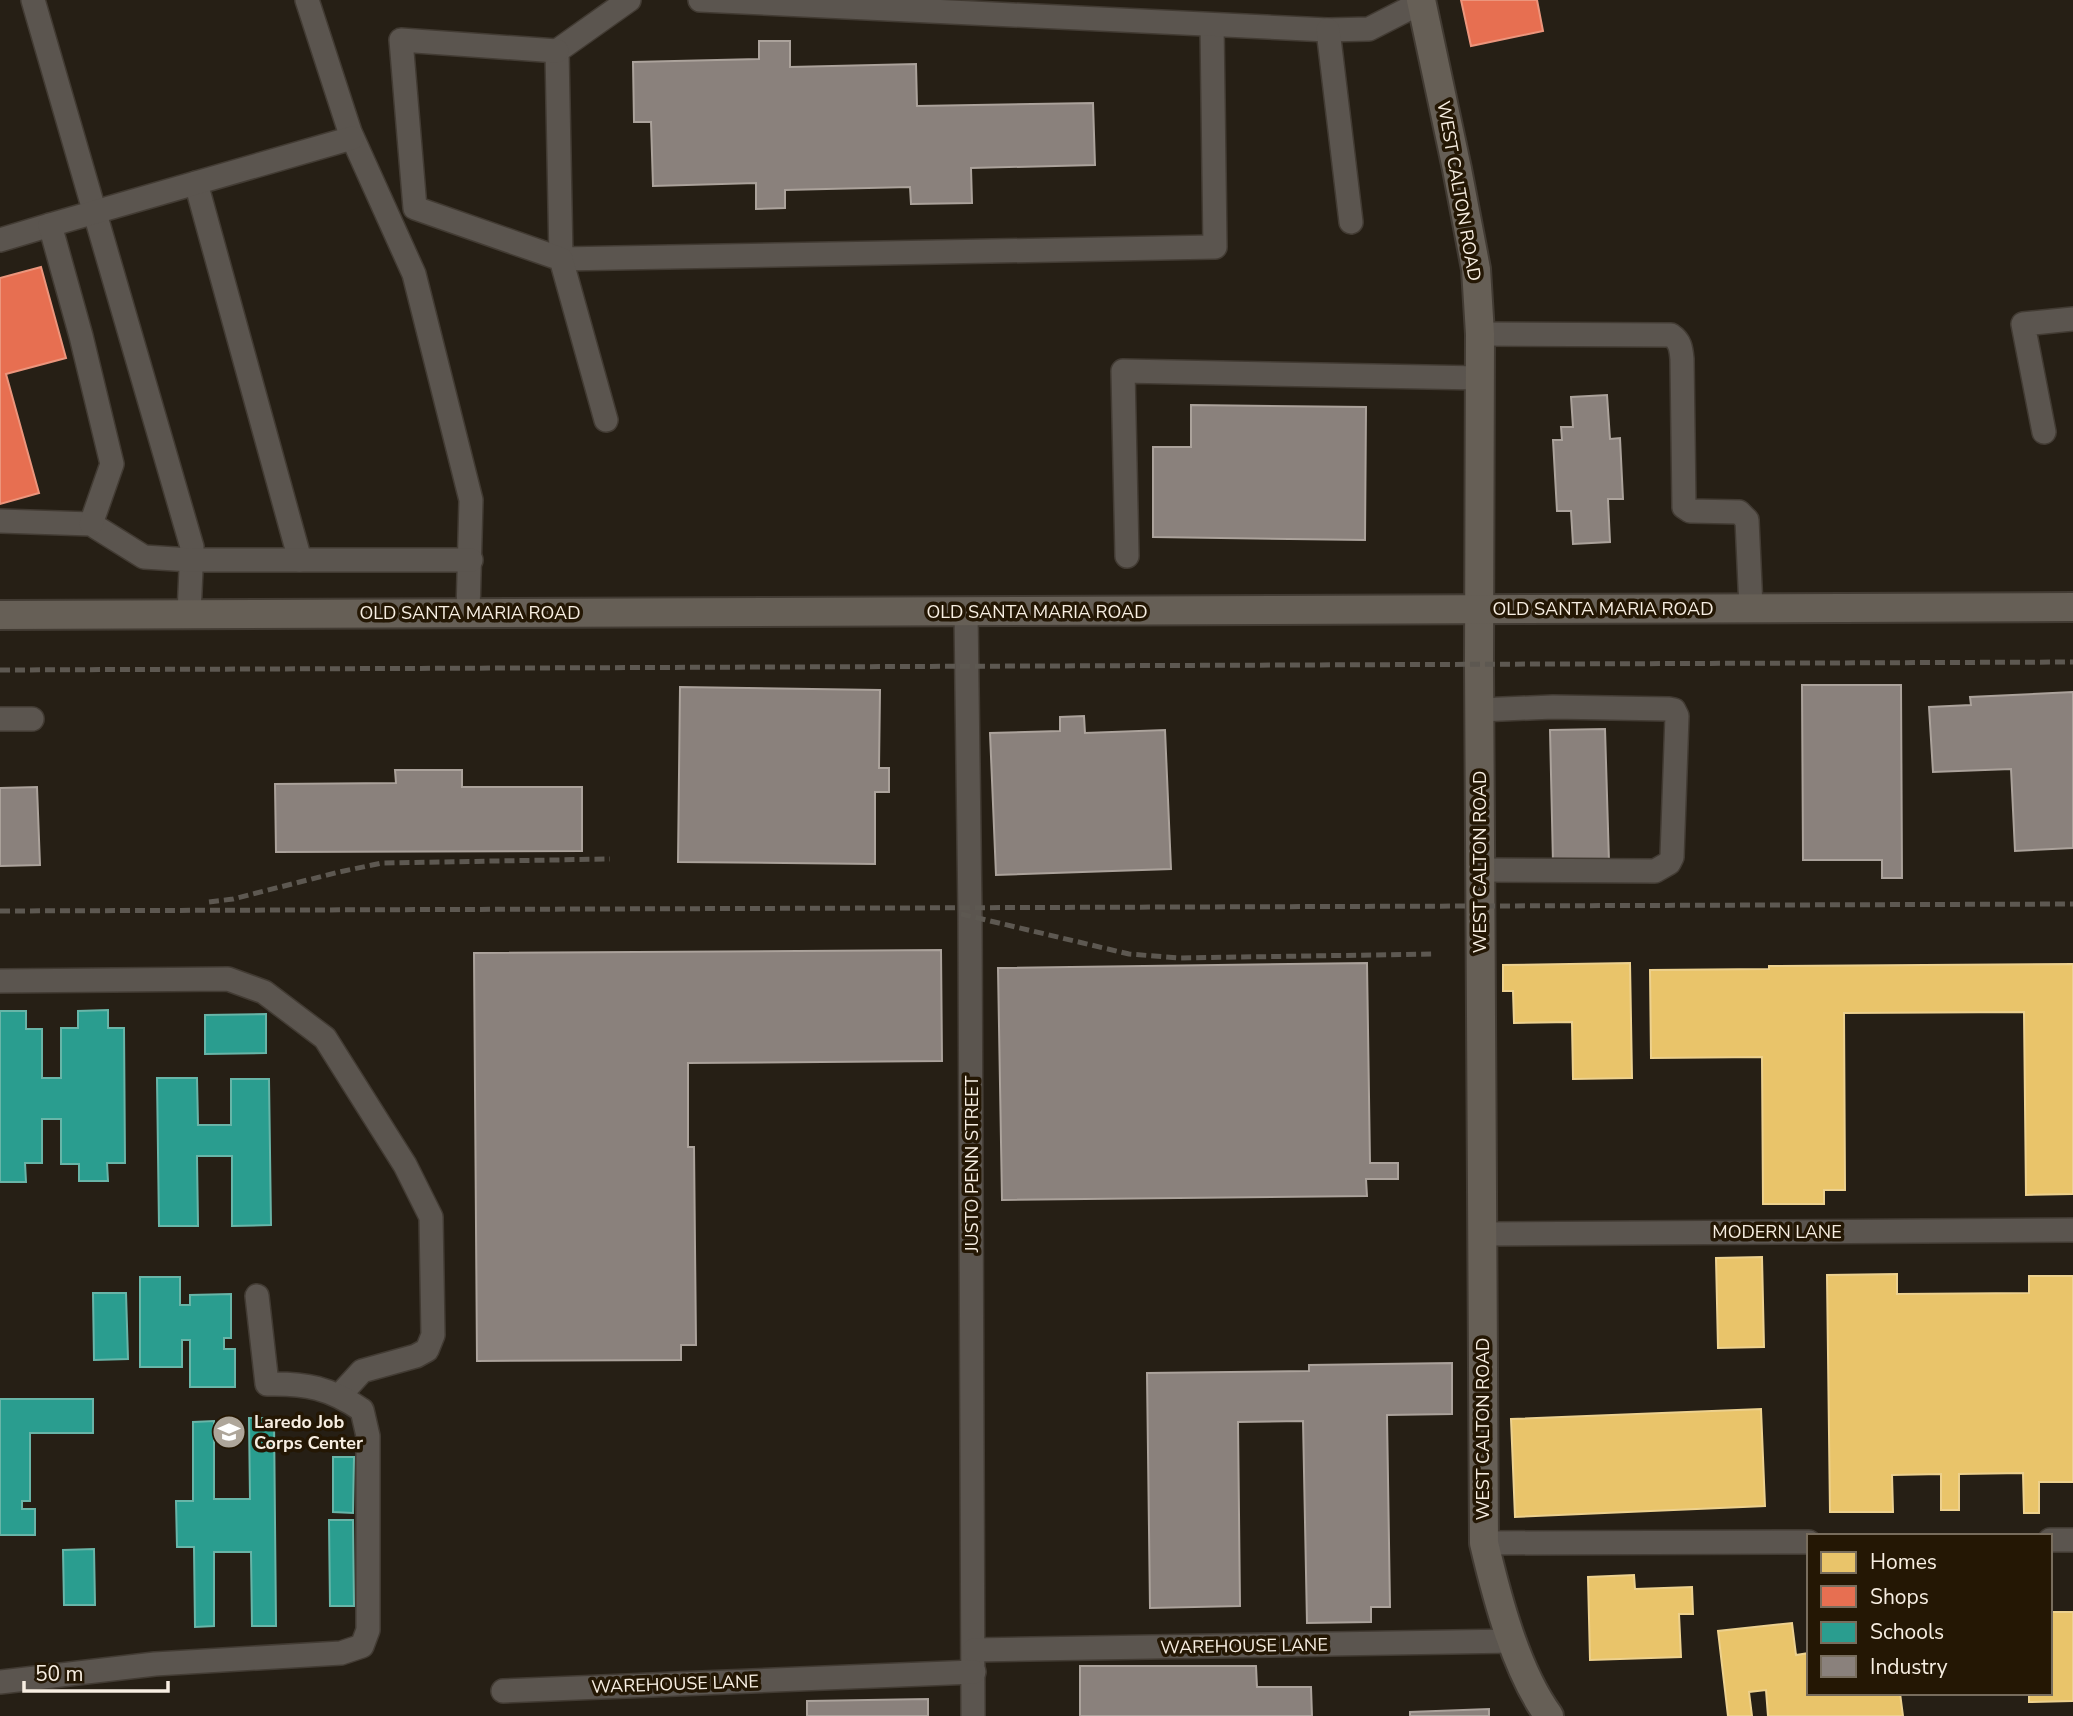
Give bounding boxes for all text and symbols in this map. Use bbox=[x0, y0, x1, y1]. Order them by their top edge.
street label: WEST CALTON ROAD bbox=[1431, 99, 1487, 283]
street label: OLD SANTA MARIA ROAD bbox=[1492, 597, 1714, 621]
street label: OLD SANTA MARIA ROAD bbox=[926, 600, 1148, 624]
street label: OLD SANTA MARIA ROAD bbox=[359, 601, 581, 625]
street label: WEST CALTON ROAD bbox=[1468, 771, 1492, 953]
street label: JUSTO PENN STREET bbox=[960, 1076, 984, 1253]
street label: MODERN LANE bbox=[1712, 1220, 1842, 1244]
street label: WEST CALTON ROAD bbox=[1471, 1338, 1495, 1520]
place label: Laredo Job Corps Center bbox=[254, 1410, 363, 1455]
school or university icon: Laredo Job Corps Center bbox=[210, 1413, 248, 1451]
legend bbox=[1807, 1534, 2052, 1695]
text: Homes bbox=[1870, 1548, 1937, 1576]
text: Shops bbox=[1870, 1583, 1929, 1611]
text: Schools bbox=[1870, 1618, 1944, 1646]
street label: WAREHOUSE LANE bbox=[1160, 1633, 1328, 1659]
scale bar bbox=[24, 1650, 168, 1694]
text: Industry bbox=[1870, 1653, 1948, 1681]
text: 50 m bbox=[35, 1660, 84, 1688]
street label: WAREHOUSE LANE bbox=[591, 1669, 759, 1699]

